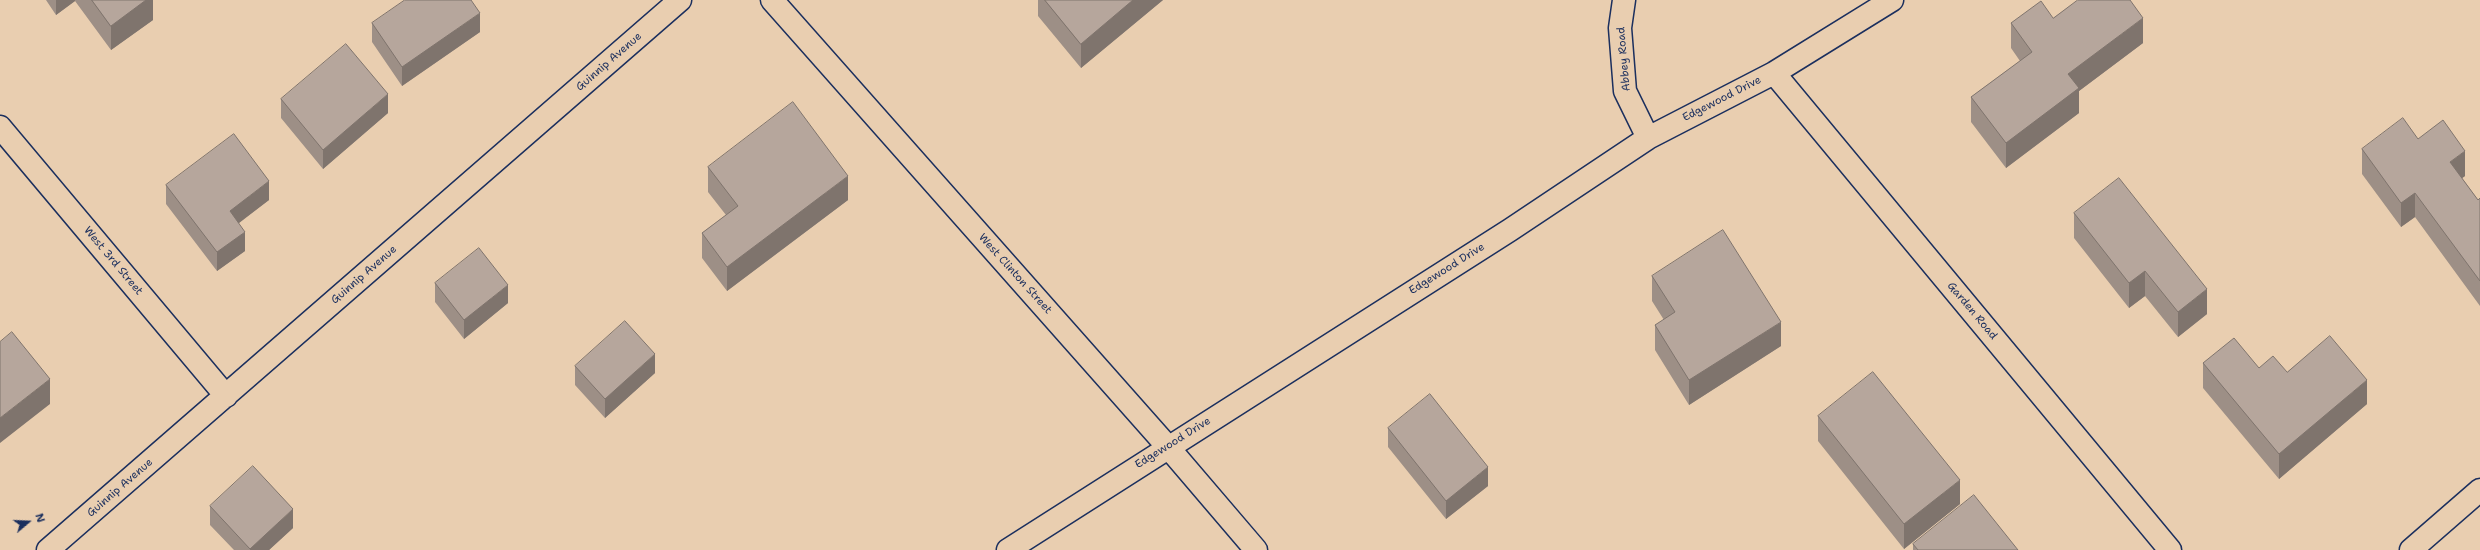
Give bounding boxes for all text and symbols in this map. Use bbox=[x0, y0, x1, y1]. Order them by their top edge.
street label: Abbey Road bbox=[1615, 26, 1633, 92]
street label: Guinnip Avenue bbox=[573, 30, 645, 94]
street label: Edgewood Drive bbox=[1680, 73, 1764, 125]
street label: West 3rd Street bbox=[81, 224, 145, 298]
street label: West Clinton Street bbox=[975, 231, 1055, 317]
street label: Edgewood Drive bbox=[1407, 240, 1487, 298]
street label: Guinnip Avenue bbox=[328, 243, 400, 307]
street label: Garden Road bbox=[1944, 280, 2000, 342]
street label: Edgewood Drive bbox=[1133, 414, 1213, 472]
street label: Guinnip Avenue bbox=[84, 456, 156, 520]
north arrow bbox=[8, 502, 48, 542]
text: N bbox=[31, 511, 48, 524]

